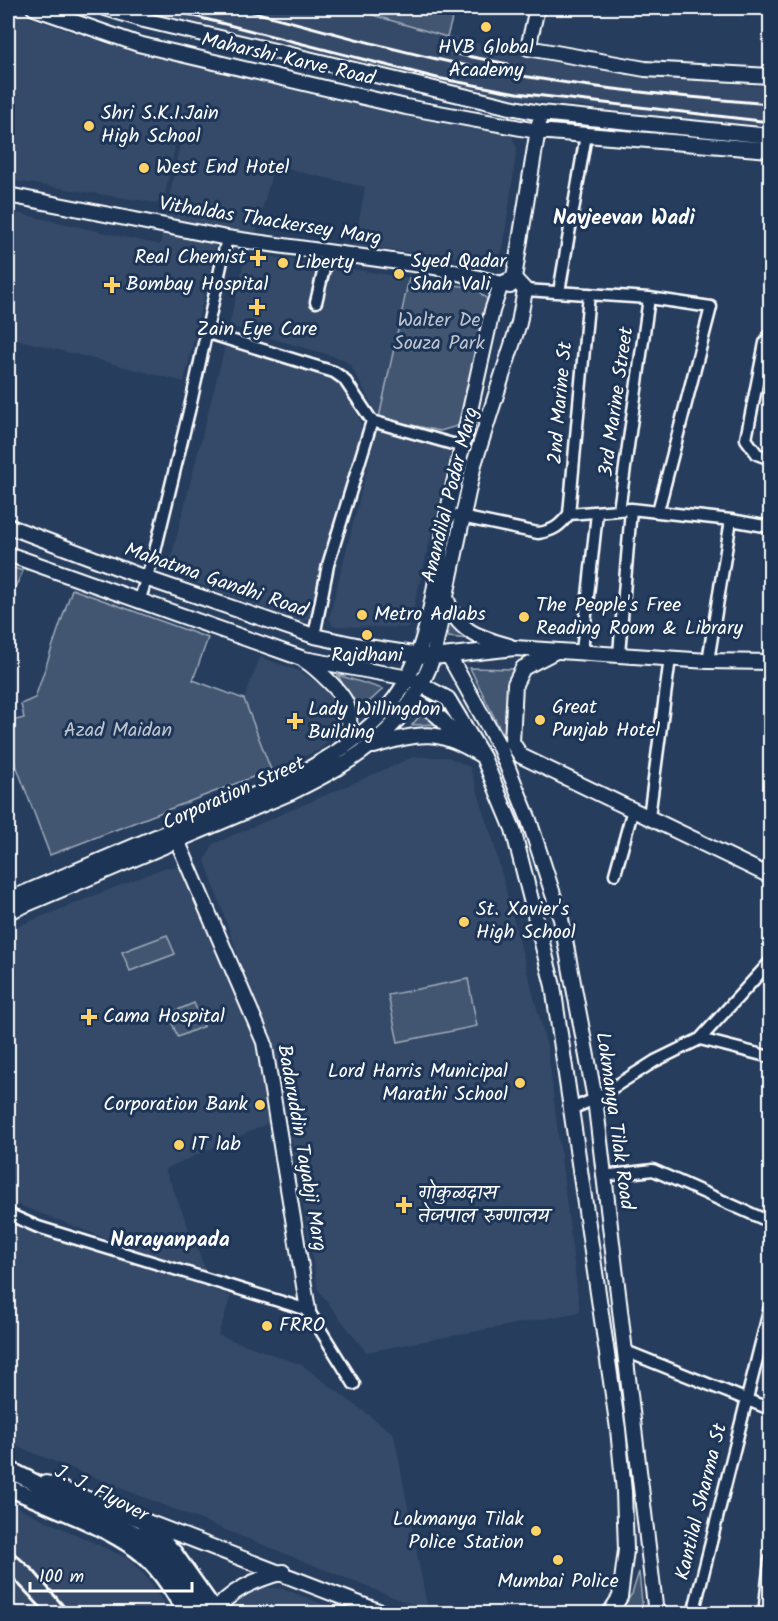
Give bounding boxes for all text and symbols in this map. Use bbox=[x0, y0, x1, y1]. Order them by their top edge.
marker: HVB Global Academy bbox=[479, 20, 493, 34]
street label: Maharshi Karve Road bbox=[198, 24, 379, 96]
place label: HVB Global Academy bbox=[438, 32, 534, 87]
place label: Shri S.K.I.Jain High School bbox=[101, 98, 219, 153]
marker: Shri S.K.I.Jain High School bbox=[82, 119, 96, 133]
place label: West End Hotel bbox=[156, 152, 289, 184]
marker: West End Hotel bbox=[137, 161, 151, 175]
street label: Vithaldas Thackersey Marg bbox=[156, 189, 384, 255]
district label: Navjeevan Wadi bbox=[553, 202, 696, 235]
place label: Real Chemist bbox=[134, 242, 246, 274]
place label: Syed Qadar Shah Vali bbox=[411, 246, 508, 301]
place label: Liberty bbox=[295, 247, 355, 279]
marker: Real Chemist bbox=[251, 251, 265, 265]
marker: Liberty bbox=[276, 256, 290, 270]
marker: Syed Qadar Shah Vali bbox=[392, 267, 406, 281]
place label: Bombay Hospital bbox=[126, 269, 268, 301]
marker: Bombay Hospital bbox=[103, 276, 121, 294]
marker: Zain Eye Care bbox=[248, 298, 266, 316]
park label: Walter De Souza Park bbox=[393, 305, 485, 360]
place label: Zain Eye Care bbox=[197, 314, 317, 346]
street label: 3rd Marine Street bbox=[591, 325, 643, 479]
street label: 2nd Marine St bbox=[540, 340, 582, 466]
street label: Anandilal Podar Marg bbox=[414, 404, 488, 586]
street label: Mahatma Gandhi Road bbox=[120, 535, 313, 628]
place label: The People's Free Reading Room & Library bbox=[536, 590, 744, 645]
place label: Metro Adlabs bbox=[374, 599, 486, 631]
marker: Metro Adlabs bbox=[355, 608, 369, 622]
marker: The People's Free Reading Room & Library bbox=[517, 610, 531, 624]
marker: Rajdhani bbox=[360, 628, 374, 642]
place label: Rajdhani bbox=[331, 640, 404, 672]
place label: Great Punjab Hotel bbox=[552, 692, 660, 747]
place label: Lady Willingdon Building bbox=[308, 694, 441, 749]
marker: Lady Willingdon Building bbox=[286, 712, 304, 730]
marker: Great Punjab Hotel bbox=[533, 713, 547, 727]
park label: Azad Maidan bbox=[64, 715, 172, 747]
street label: Corporation Street bbox=[157, 748, 311, 840]
place label: St. Xavier's High School bbox=[476, 894, 576, 949]
marker: St. Xavier's High School bbox=[457, 915, 471, 929]
place label: Cama Hospital bbox=[103, 1001, 225, 1033]
marker: Cama Hospital bbox=[80, 1008, 98, 1026]
street label: Lokmanya Tilak Road bbox=[586, 1030, 642, 1213]
street label: Badaruddin Tayabji Marg bbox=[267, 1042, 335, 1254]
place label: Lord Harris Municipal Marathi School bbox=[328, 1056, 508, 1111]
marker: Lord Harris Municipal Marathi School bbox=[513, 1076, 527, 1090]
place label: Corporation Bank bbox=[103, 1089, 249, 1121]
marker: Corporation Bank bbox=[253, 1098, 267, 1112]
place label: IT lab bbox=[191, 1129, 241, 1161]
marker: IT lab bbox=[172, 1138, 186, 1152]
place label: गोकुळदास तेजपाल रुग्णालय bbox=[418, 1178, 553, 1233]
marker: गोकुळदास तेजपाल रुग्णालय bbox=[395, 1196, 413, 1214]
district label: Narayanpada bbox=[110, 1224, 230, 1257]
place label: FRRO bbox=[279, 1310, 325, 1342]
marker: FRRO bbox=[260, 1319, 274, 1333]
street label: Kantilal Sharma St bbox=[667, 1420, 737, 1584]
street label: J. J. Flyover bbox=[48, 1457, 155, 1532]
place label: Lokmanya Tilak Police Station bbox=[393, 1504, 525, 1559]
marker: Lokmanya Tilak Police Station bbox=[529, 1524, 543, 1538]
marker: Mumbai Police bbox=[551, 1553, 565, 1567]
scale bar bbox=[30, 1555, 192, 1593]
text: 100 m bbox=[39, 1563, 84, 1592]
place label: Mumbai Police bbox=[497, 1566, 619, 1598]

